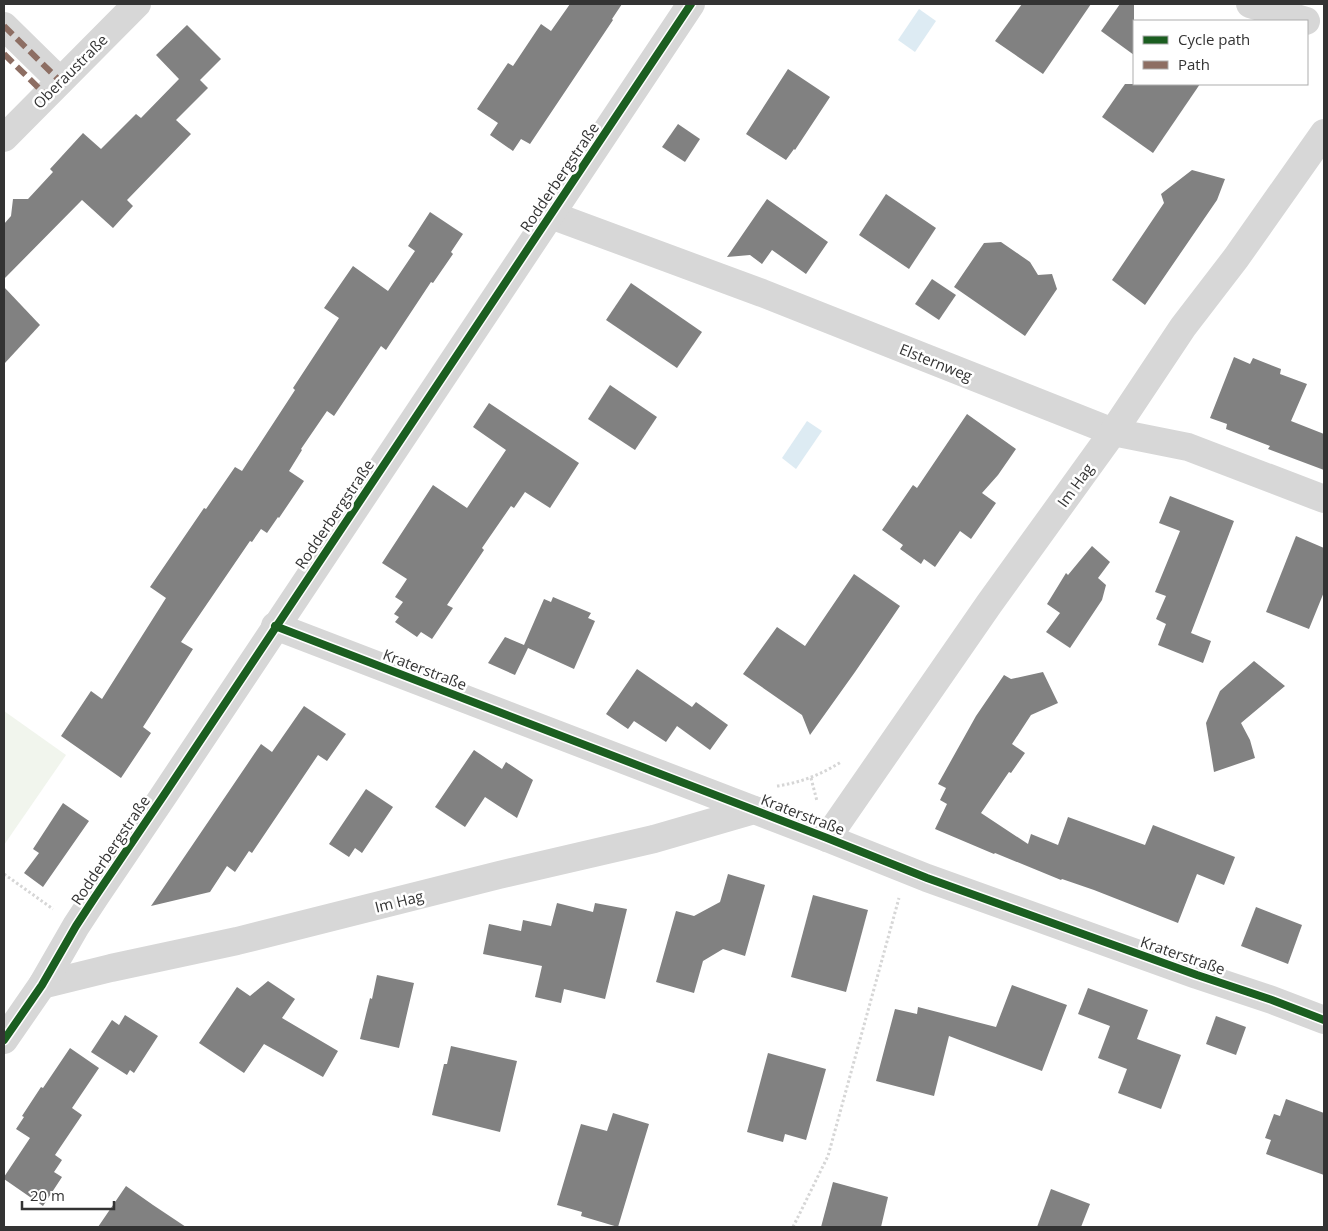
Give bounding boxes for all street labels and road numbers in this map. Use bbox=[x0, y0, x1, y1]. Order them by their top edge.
street label: Oberaustraße bbox=[28, 29, 112, 113]
street label: Rodderbergstraße bbox=[515, 118, 603, 236]
street label: Elsternweg bbox=[897, 338, 975, 386]
street label: Rodderbergstraße bbox=[290, 455, 378, 573]
street label: Im Hag bbox=[1052, 459, 1098, 511]
street label: Kraterstraße bbox=[380, 644, 470, 694]
street label: Kraterstraße bbox=[758, 789, 848, 839]
street label: Rodderbergstraße bbox=[66, 791, 154, 909]
street label: Im Hag bbox=[373, 885, 425, 917]
street label: Kraterstraße bbox=[1138, 931, 1228, 979]

